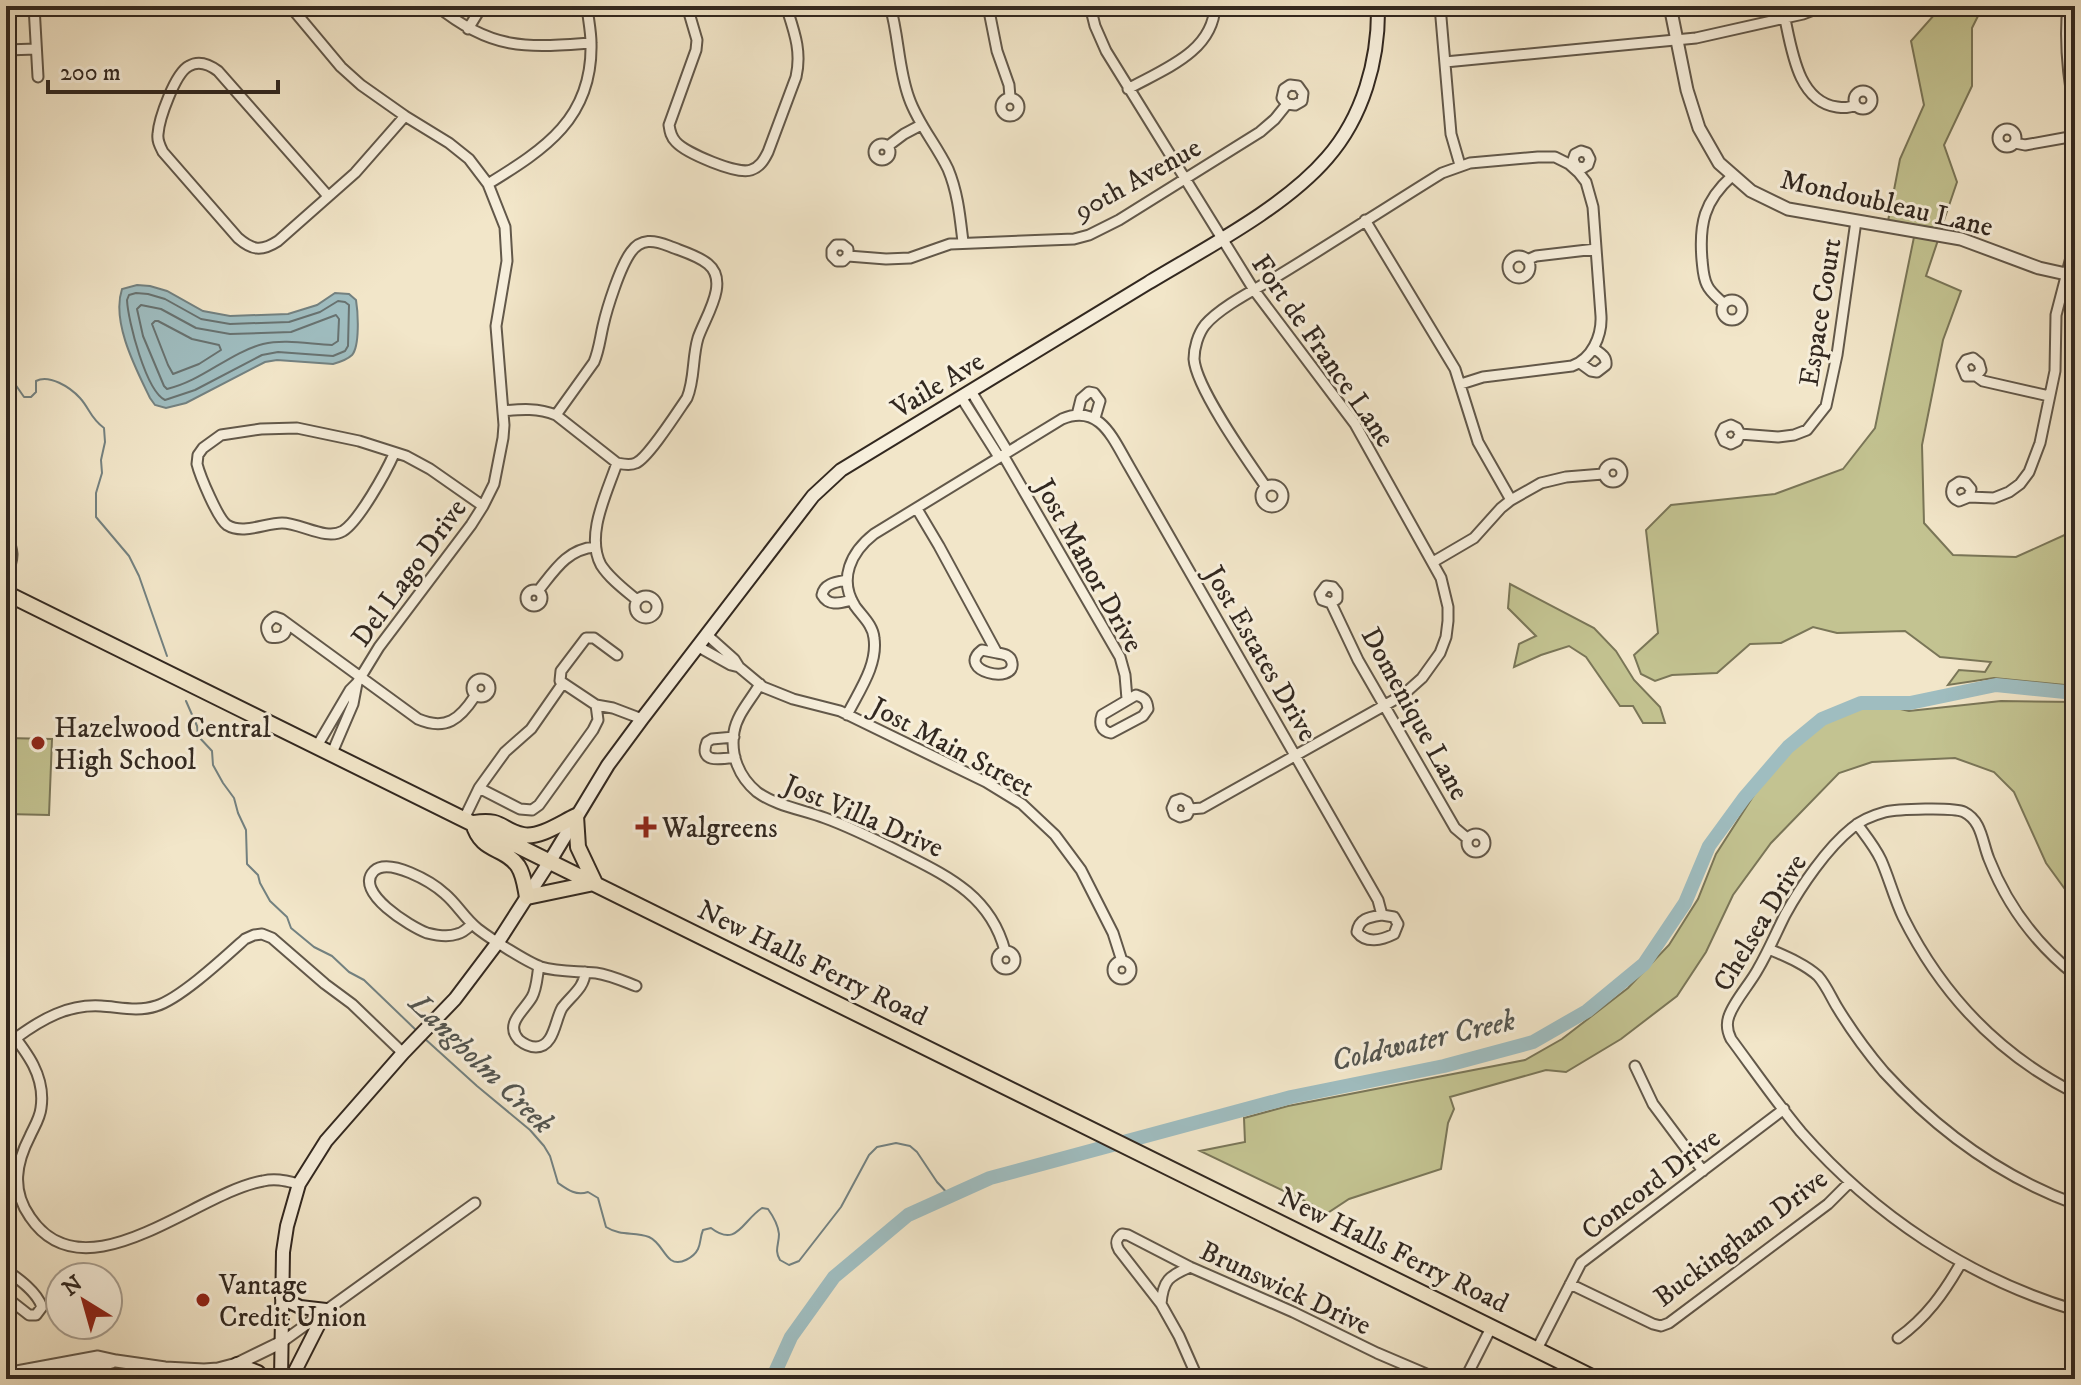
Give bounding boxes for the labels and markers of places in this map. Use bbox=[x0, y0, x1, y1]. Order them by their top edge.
place label: Hazelwood Central High School bbox=[54, 711, 271, 778]
marker: Hazelwood Central High School bbox=[29, 734, 47, 752]
place label: Walgreens bbox=[661, 811, 778, 846]
marker: Walgreens bbox=[637, 818, 655, 836]
place label: Vantage Credit Union bbox=[218, 1268, 367, 1335]
marker: Vantage Credit Union bbox=[194, 1291, 212, 1309]

